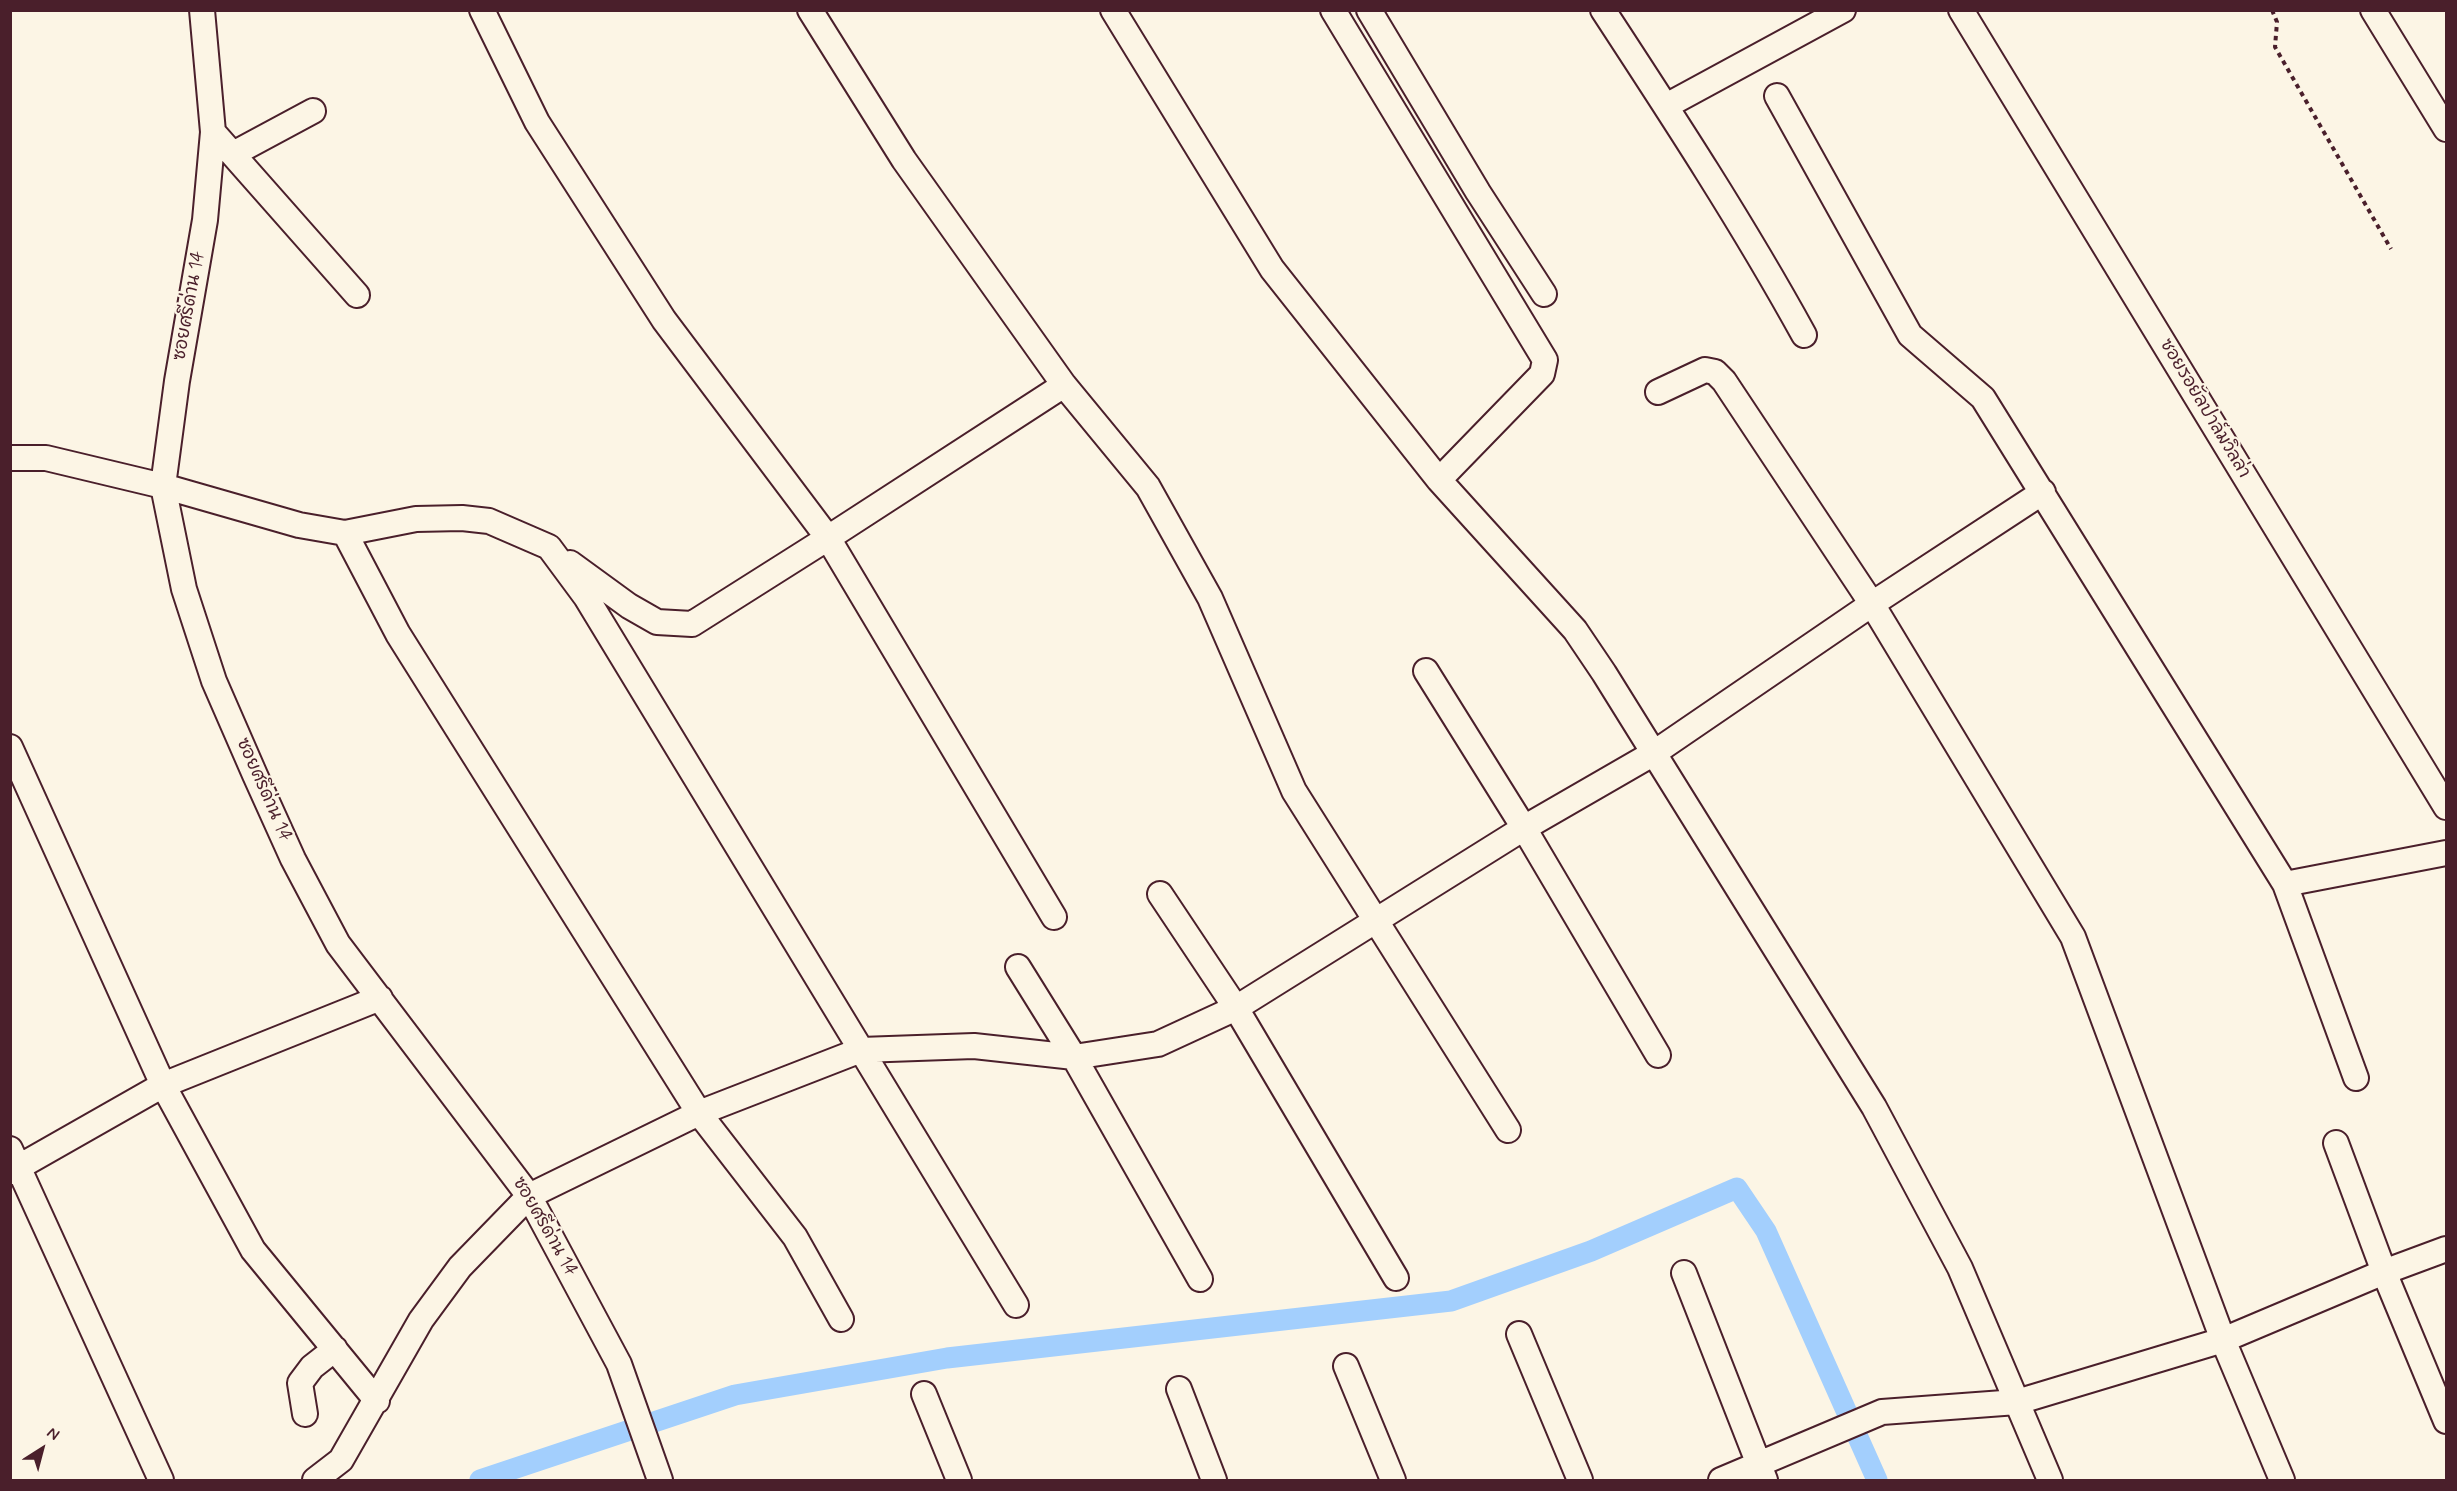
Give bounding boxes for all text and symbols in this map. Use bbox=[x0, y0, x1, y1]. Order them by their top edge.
street label: ซอยศรีด่าน 14 bbox=[170, 250, 210, 362]
street label: ซอยรอยัลปาล์มวิลล่า bbox=[2154, 336, 2254, 482]
street label: ซอยศรีด่าน 14 bbox=[231, 735, 295, 845]
street label: ซอยศรีด่าน 14 bbox=[507, 1174, 581, 1280]
north arrow bbox=[12, 1419, 72, 1479]
text: N bbox=[42, 1422, 63, 1446]

